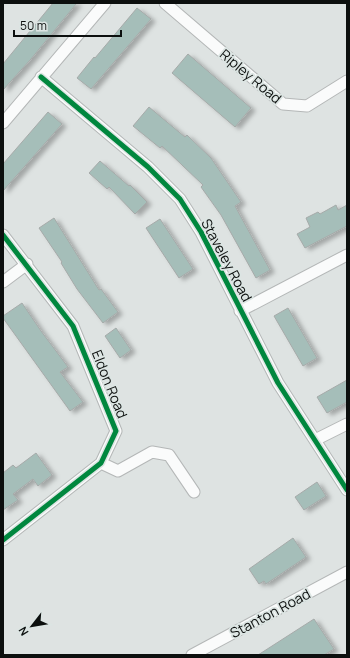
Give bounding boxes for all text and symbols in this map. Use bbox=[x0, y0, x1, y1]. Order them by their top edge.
scale bar bbox=[14, 12, 121, 38]
text: 50 m bbox=[20, 17, 47, 34]
street label: Ripley Road bbox=[216, 45, 286, 107]
street label: Staveley Road bbox=[197, 215, 257, 305]
street label: Eldon Road bbox=[88, 347, 132, 421]
street label: Stanton Road bbox=[227, 584, 313, 642]
north arrow bbox=[12, 606, 52, 646]
text: N bbox=[14, 624, 31, 639]

